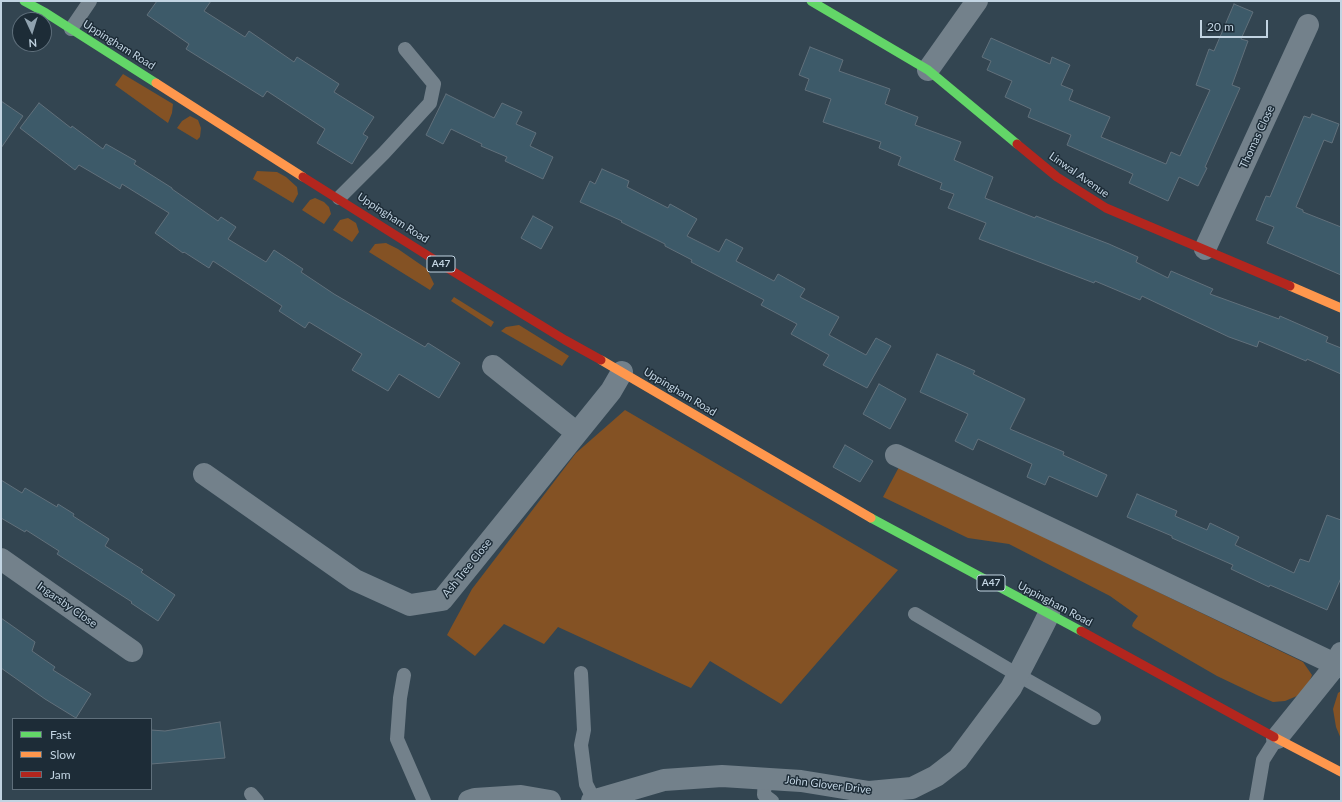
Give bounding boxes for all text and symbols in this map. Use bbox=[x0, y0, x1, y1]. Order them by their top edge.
north arrow bbox=[12, 12, 52, 52]
scale bar bbox=[1202, 12, 1270, 38]
street label: Uppingham Road bbox=[80, 18, 158, 72]
text: 20 m bbox=[1207, 19, 1234, 34]
text: N bbox=[28, 37, 37, 50]
street label: Thomas Close bbox=[1237, 104, 1277, 170]
street label: Linwal Avenue bbox=[1046, 149, 1112, 201]
street label: Uppingham Road bbox=[355, 190, 431, 246]
road number: A47 bbox=[427, 256, 455, 272]
street label: Uppingham Road bbox=[641, 365, 719, 419]
street label: Ash Tree Close bbox=[439, 536, 495, 600]
road number: A47 bbox=[977, 575, 1005, 591]
street label: Ingarsby Close bbox=[34, 579, 100, 631]
street label: Uppingham Road bbox=[1015, 579, 1095, 629]
legend bbox=[12, 718, 152, 790]
text: Fast bbox=[50, 727, 71, 742]
text: Slow bbox=[50, 747, 75, 762]
text: Jam bbox=[50, 767, 71, 782]
street label: John Glover Drive bbox=[784, 773, 872, 797]

